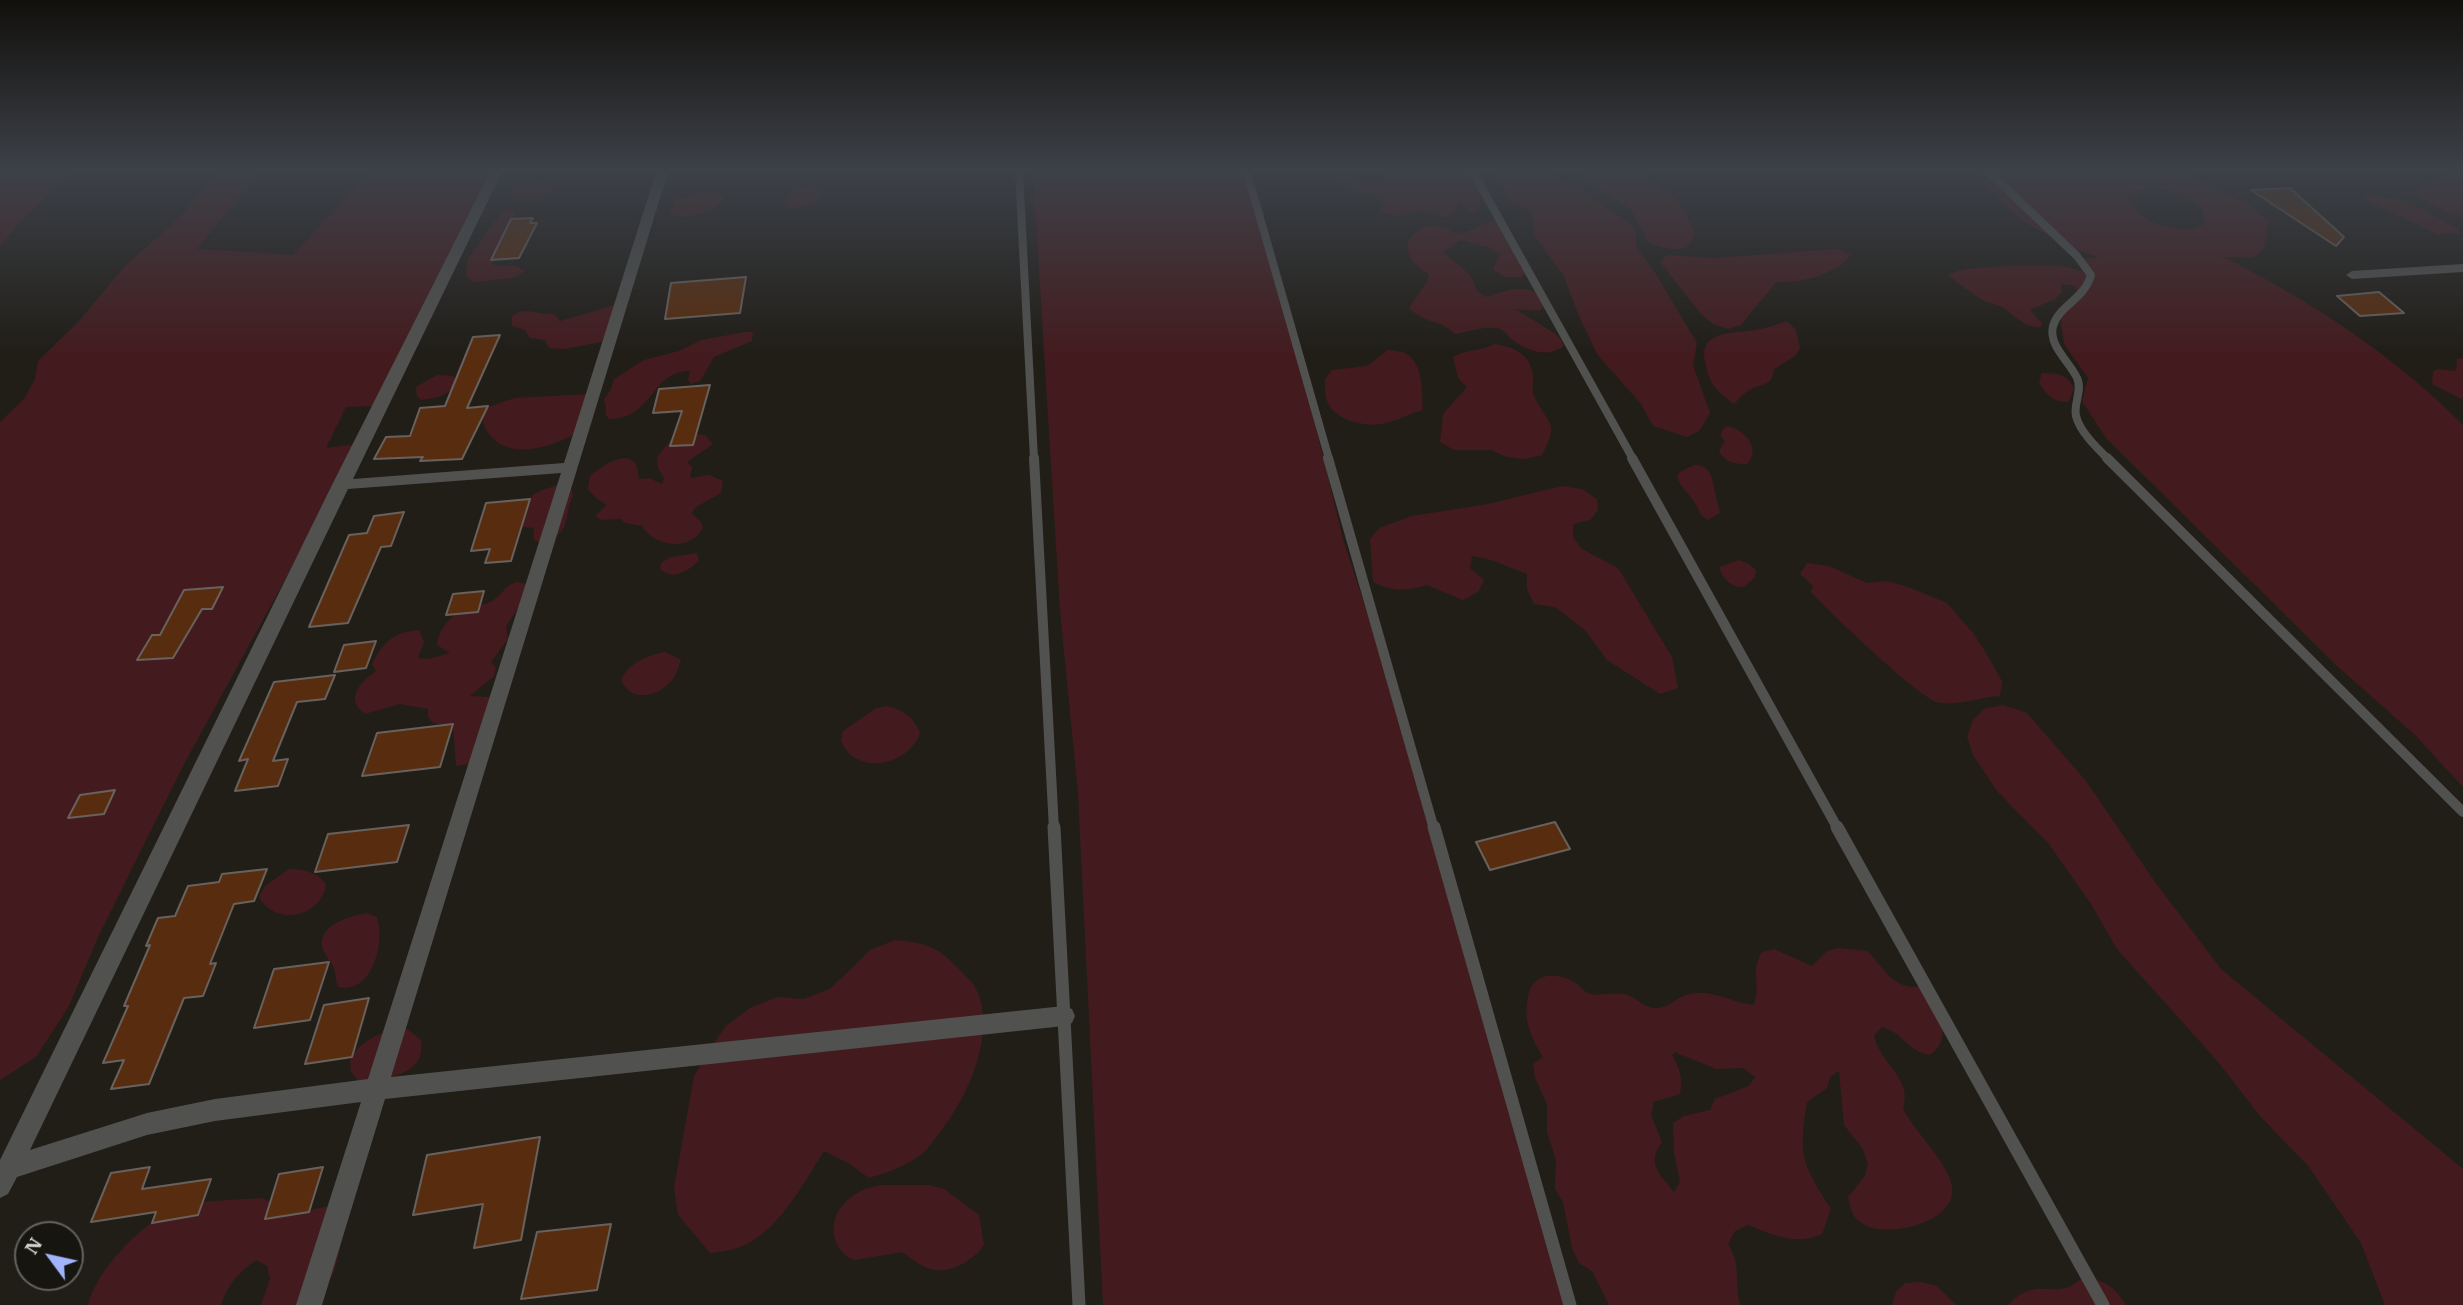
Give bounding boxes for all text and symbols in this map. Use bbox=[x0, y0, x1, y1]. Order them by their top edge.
north arrow bbox=[14, 1221, 84, 1291]
text: N bbox=[19, 1233, 47, 1258]

